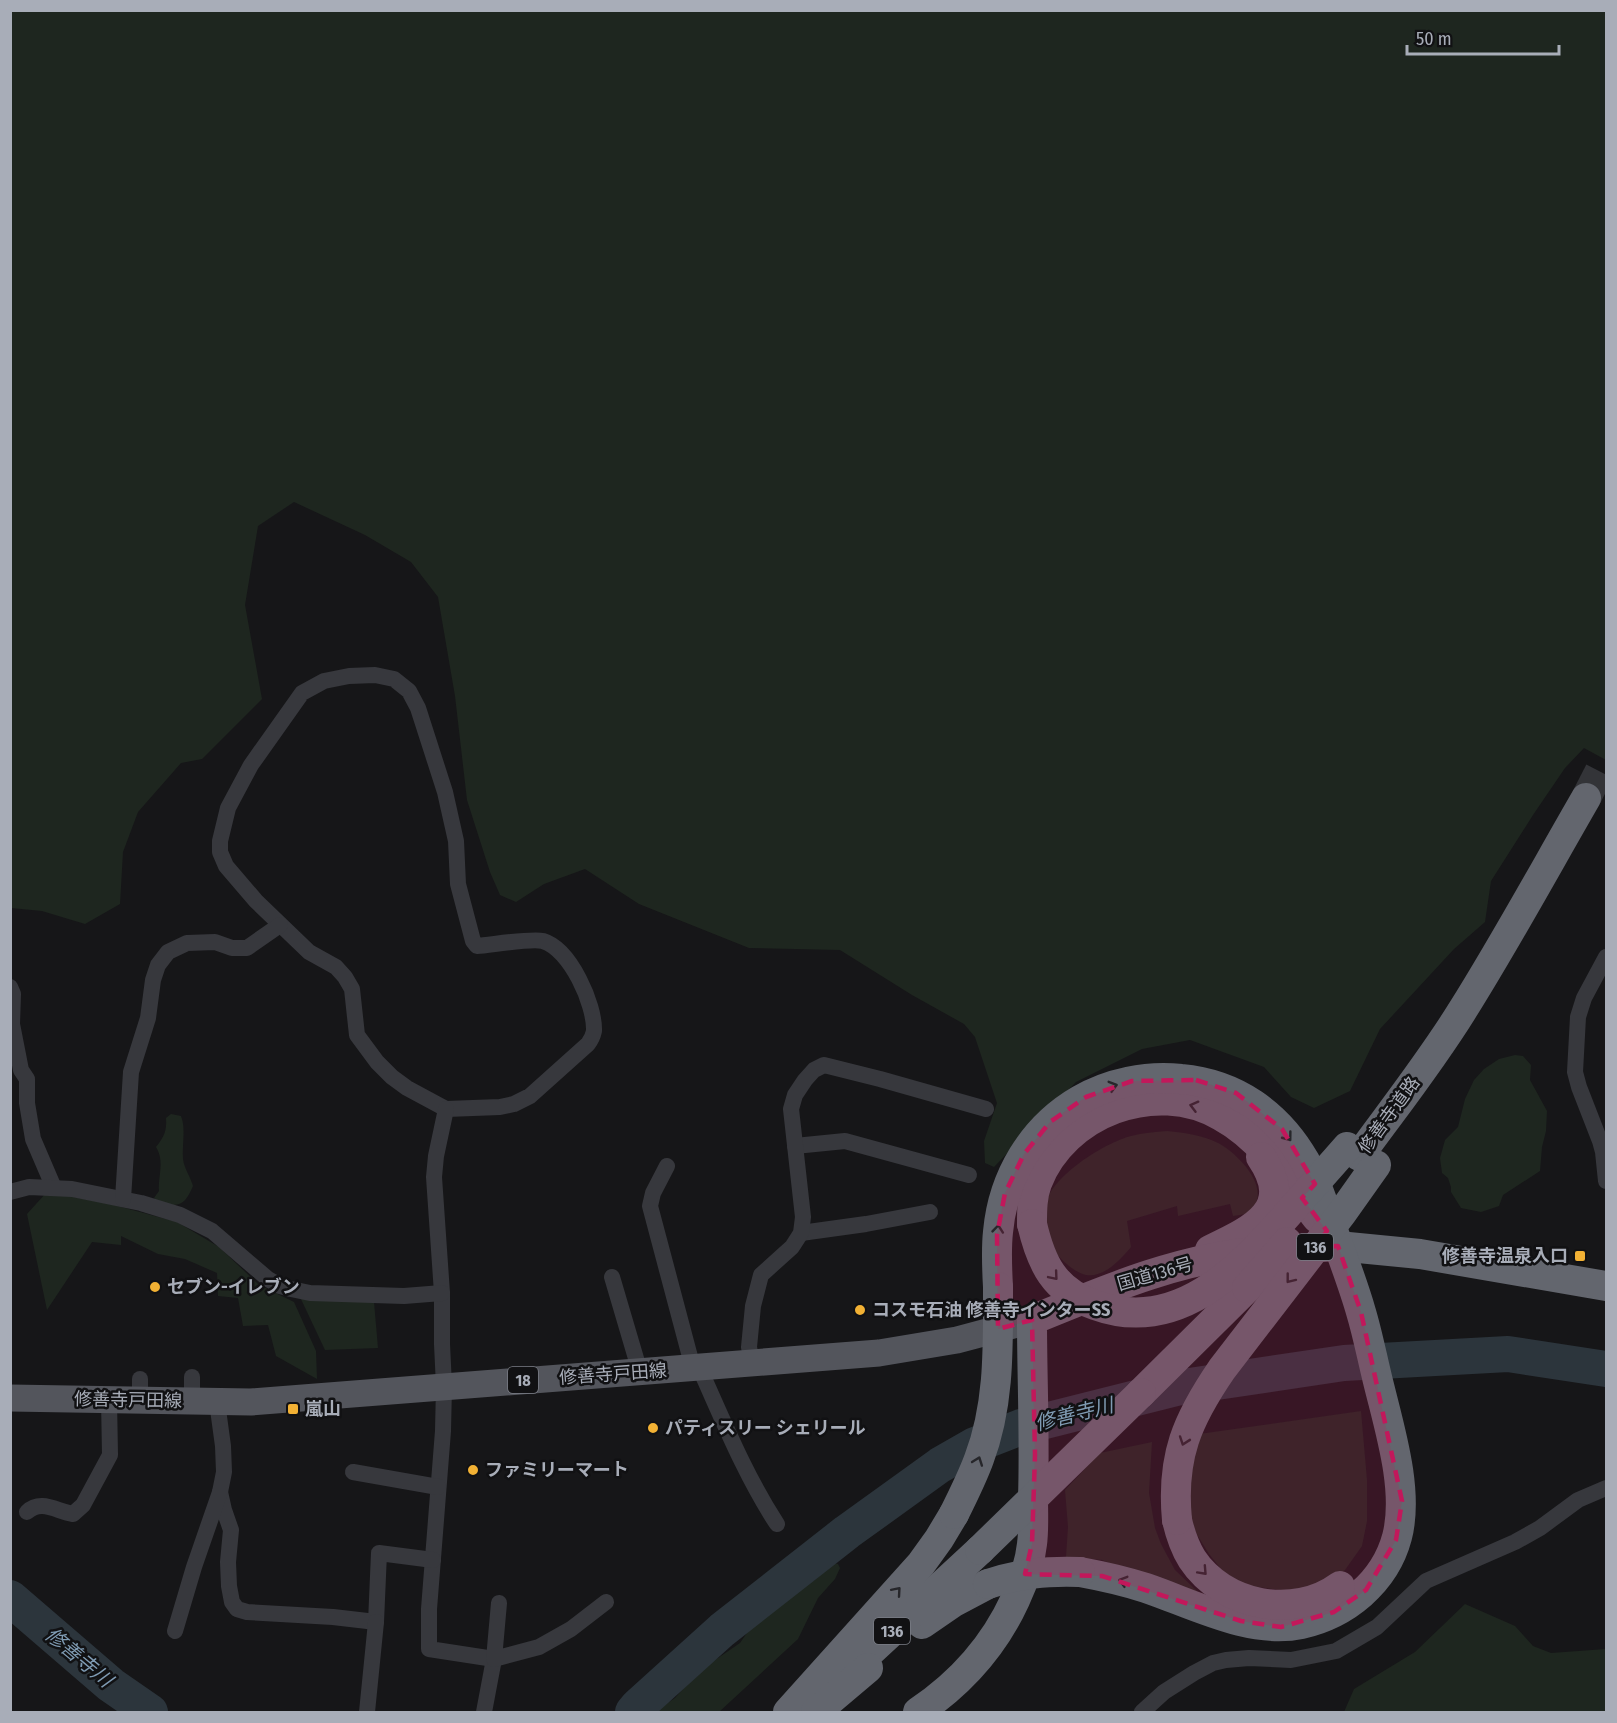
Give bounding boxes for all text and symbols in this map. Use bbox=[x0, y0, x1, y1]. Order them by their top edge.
scale bar bbox=[1407, 18, 1558, 56]
text: 50 m bbox=[1416, 28, 1452, 50]
street label: 修善寺道路 bbox=[1354, 1072, 1424, 1158]
one-way arrow bbox=[1107, 1081, 1118, 1093]
one-way arrow bbox=[1189, 1100, 1199, 1113]
one-way arrow bbox=[1281, 1130, 1292, 1141]
one-way arrow bbox=[992, 1224, 1004, 1234]
road number: 136 bbox=[1297, 1234, 1333, 1260]
place label: 修善寺温泉入口 bbox=[1441, 1245, 1568, 1267]
marker: 修善寺温泉入口 bbox=[1573, 1249, 1587, 1263]
street label: 国道136号 bbox=[1114, 1253, 1196, 1295]
one-way arrow bbox=[1047, 1269, 1058, 1280]
one-way arrow bbox=[1287, 1272, 1298, 1283]
place label: セブン-イレブン bbox=[167, 1276, 300, 1298]
marker: セブン-イレブン bbox=[148, 1280, 162, 1294]
place label: コスモ石油 修善寺インターSS bbox=[872, 1299, 1110, 1321]
marker: コスモ石油 修善寺インターSS bbox=[853, 1303, 867, 1317]
street label: 修善寺戸田線 bbox=[558, 1359, 668, 1389]
road number: 18 bbox=[508, 1367, 538, 1393]
street label: 修善寺戸田線 bbox=[74, 1388, 182, 1412]
water label: 修善寺川 bbox=[1032, 1392, 1118, 1435]
place label: 嵐山 bbox=[305, 1398, 341, 1420]
marker: 嵐山 bbox=[286, 1402, 300, 1416]
place label: パティスリー シェリール bbox=[665, 1417, 866, 1439]
marker: パティスリー シェリール bbox=[646, 1421, 660, 1435]
one-way arrow bbox=[1178, 1435, 1191, 1446]
one-way arrow bbox=[971, 1456, 983, 1467]
place label: ファミリーマート bbox=[485, 1459, 629, 1481]
marker: ファミリーマート bbox=[466, 1463, 480, 1477]
one-way arrow bbox=[1195, 1564, 1206, 1575]
one-way arrow bbox=[1118, 1576, 1128, 1589]
one-way arrow bbox=[890, 1587, 901, 1598]
road number: 136 bbox=[874, 1618, 910, 1644]
water label: 修善寺川 bbox=[41, 1622, 119, 1693]

